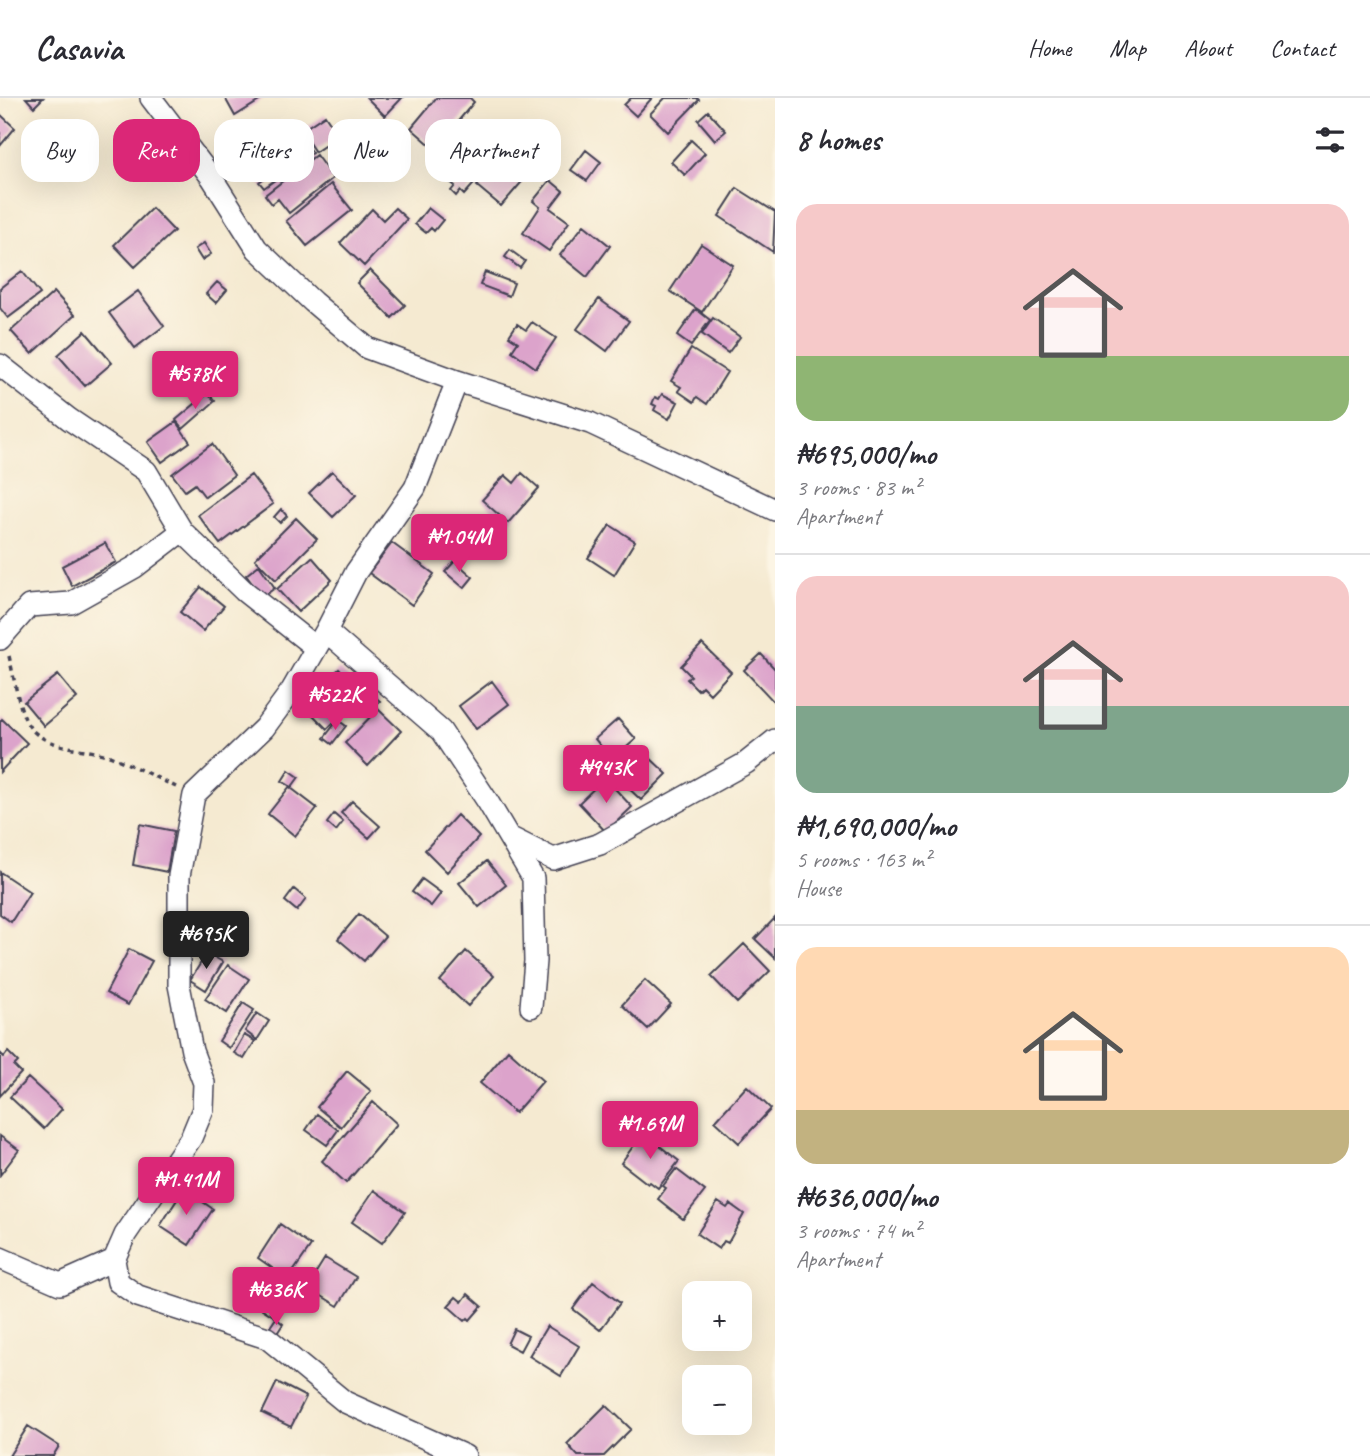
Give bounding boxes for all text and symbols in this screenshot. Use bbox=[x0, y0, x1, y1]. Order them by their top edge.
text: Casavia bbox=[35, 27, 123, 69]
text: Home bbox=[1028, 33, 1071, 63]
text: Map bbox=[1109, 33, 1146, 63]
text: About bbox=[1184, 33, 1232, 63]
text: Contact bbox=[1270, 33, 1335, 63]
chip: Buy bbox=[21, 119, 99, 182]
chip: Rent bbox=[113, 119, 200, 182]
chip: Filters bbox=[214, 119, 314, 182]
chip: New bbox=[328, 119, 411, 182]
chip: Apartment bbox=[425, 119, 561, 182]
text: 8 homes bbox=[796, 121, 881, 159]
icon: filters bbox=[1311, 121, 1349, 159]
icon: home bbox=[1010, 250, 1136, 376]
pin: ₦578K bbox=[146, 352, 244, 411]
text: ₦578K bbox=[168, 359, 222, 388]
text: ₦695,000/mo bbox=[796, 435, 936, 473]
text: 3 rooms · 83 m² bbox=[796, 473, 920, 502]
text: Apartment bbox=[796, 502, 881, 531]
pin: ₦1.04M bbox=[402, 514, 516, 574]
text: ₦1.04M bbox=[427, 522, 491, 551]
icon: home bbox=[1010, 622, 1136, 748]
pin: ₦522K bbox=[286, 672, 384, 732]
text: ₦522K bbox=[308, 680, 362, 709]
pin: ₦943K bbox=[557, 746, 655, 805]
text: ₦943K bbox=[579, 753, 633, 782]
text: ₦1,690,000/mo bbox=[796, 807, 956, 845]
text: 5 rooms · 163 m² bbox=[796, 845, 931, 874]
text: House bbox=[796, 874, 841, 903]
pin: ₦695K bbox=[157, 912, 255, 971]
text: ₦695K bbox=[179, 919, 233, 948]
icon: home bbox=[1010, 993, 1136, 1119]
pin: ₦1.69M bbox=[593, 1102, 707, 1161]
text: ₦1.69M bbox=[618, 1109, 682, 1138]
pin: ₦1.41M bbox=[129, 1158, 243, 1217]
text: ₦1.41M bbox=[154, 1165, 218, 1194]
text: ₦636,000/mo bbox=[796, 1178, 937, 1216]
text: 3 rooms · 74 m² bbox=[796, 1216, 920, 1245]
text: Apartment bbox=[796, 1245, 881, 1274]
pin: ₦636K bbox=[227, 1268, 325, 1327]
text: ₦636K bbox=[248, 1275, 304, 1304]
map controls bbox=[682, 1281, 752, 1435]
button: + bbox=[682, 1281, 752, 1351]
button: − bbox=[682, 1365, 752, 1435]

